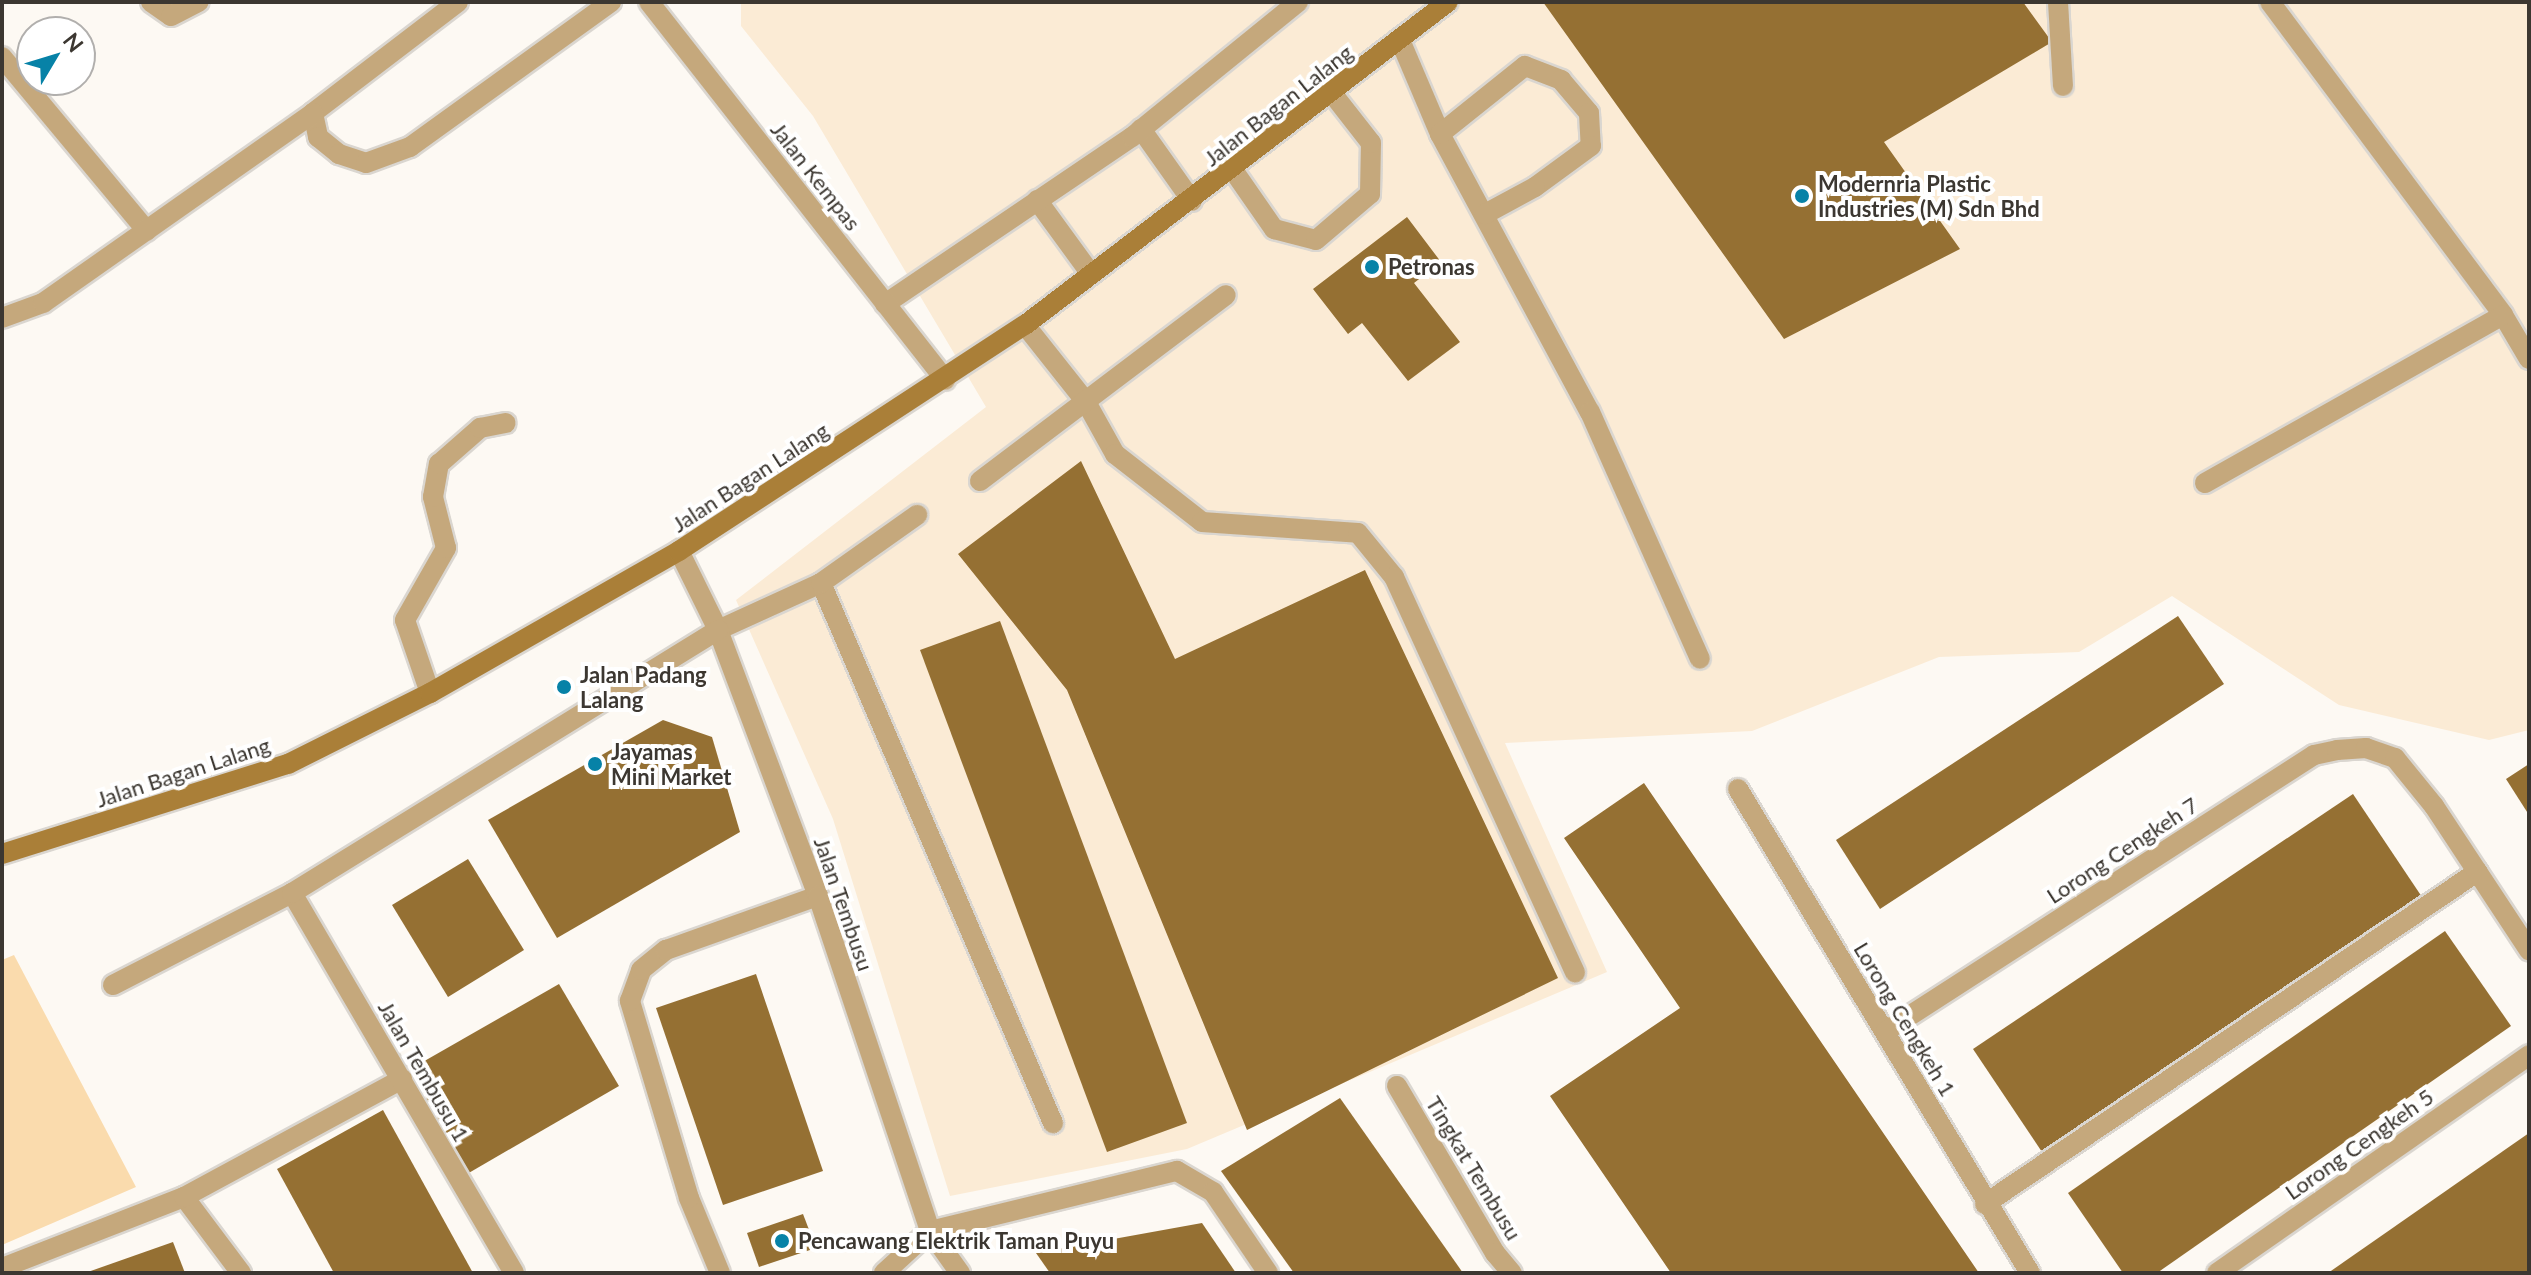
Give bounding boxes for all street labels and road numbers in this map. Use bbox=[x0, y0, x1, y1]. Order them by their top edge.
street label: Jalan Bagan Lalang bbox=[1198, 39, 1358, 171]
street label: Jalan Kempas bbox=[766, 117, 866, 235]
street label: Jalan Bagan Lalang bbox=[667, 417, 833, 537]
street label: Jalan Bagan Lalang bbox=[93, 731, 273, 813]
street label: Lorong Cengkeh 7 bbox=[2041, 791, 2203, 909]
street label: Jalan Tembusu bbox=[809, 833, 879, 975]
street label: Lorong Cengkeh 1 bbox=[1849, 937, 1961, 1101]
street label: Jalan Tembusu 1 bbox=[373, 996, 475, 1146]
street label: Lorong Cengkeh 5 bbox=[2280, 1083, 2438, 1205]
street label: Tingkat Tembusu bbox=[1421, 1091, 1527, 1245]

